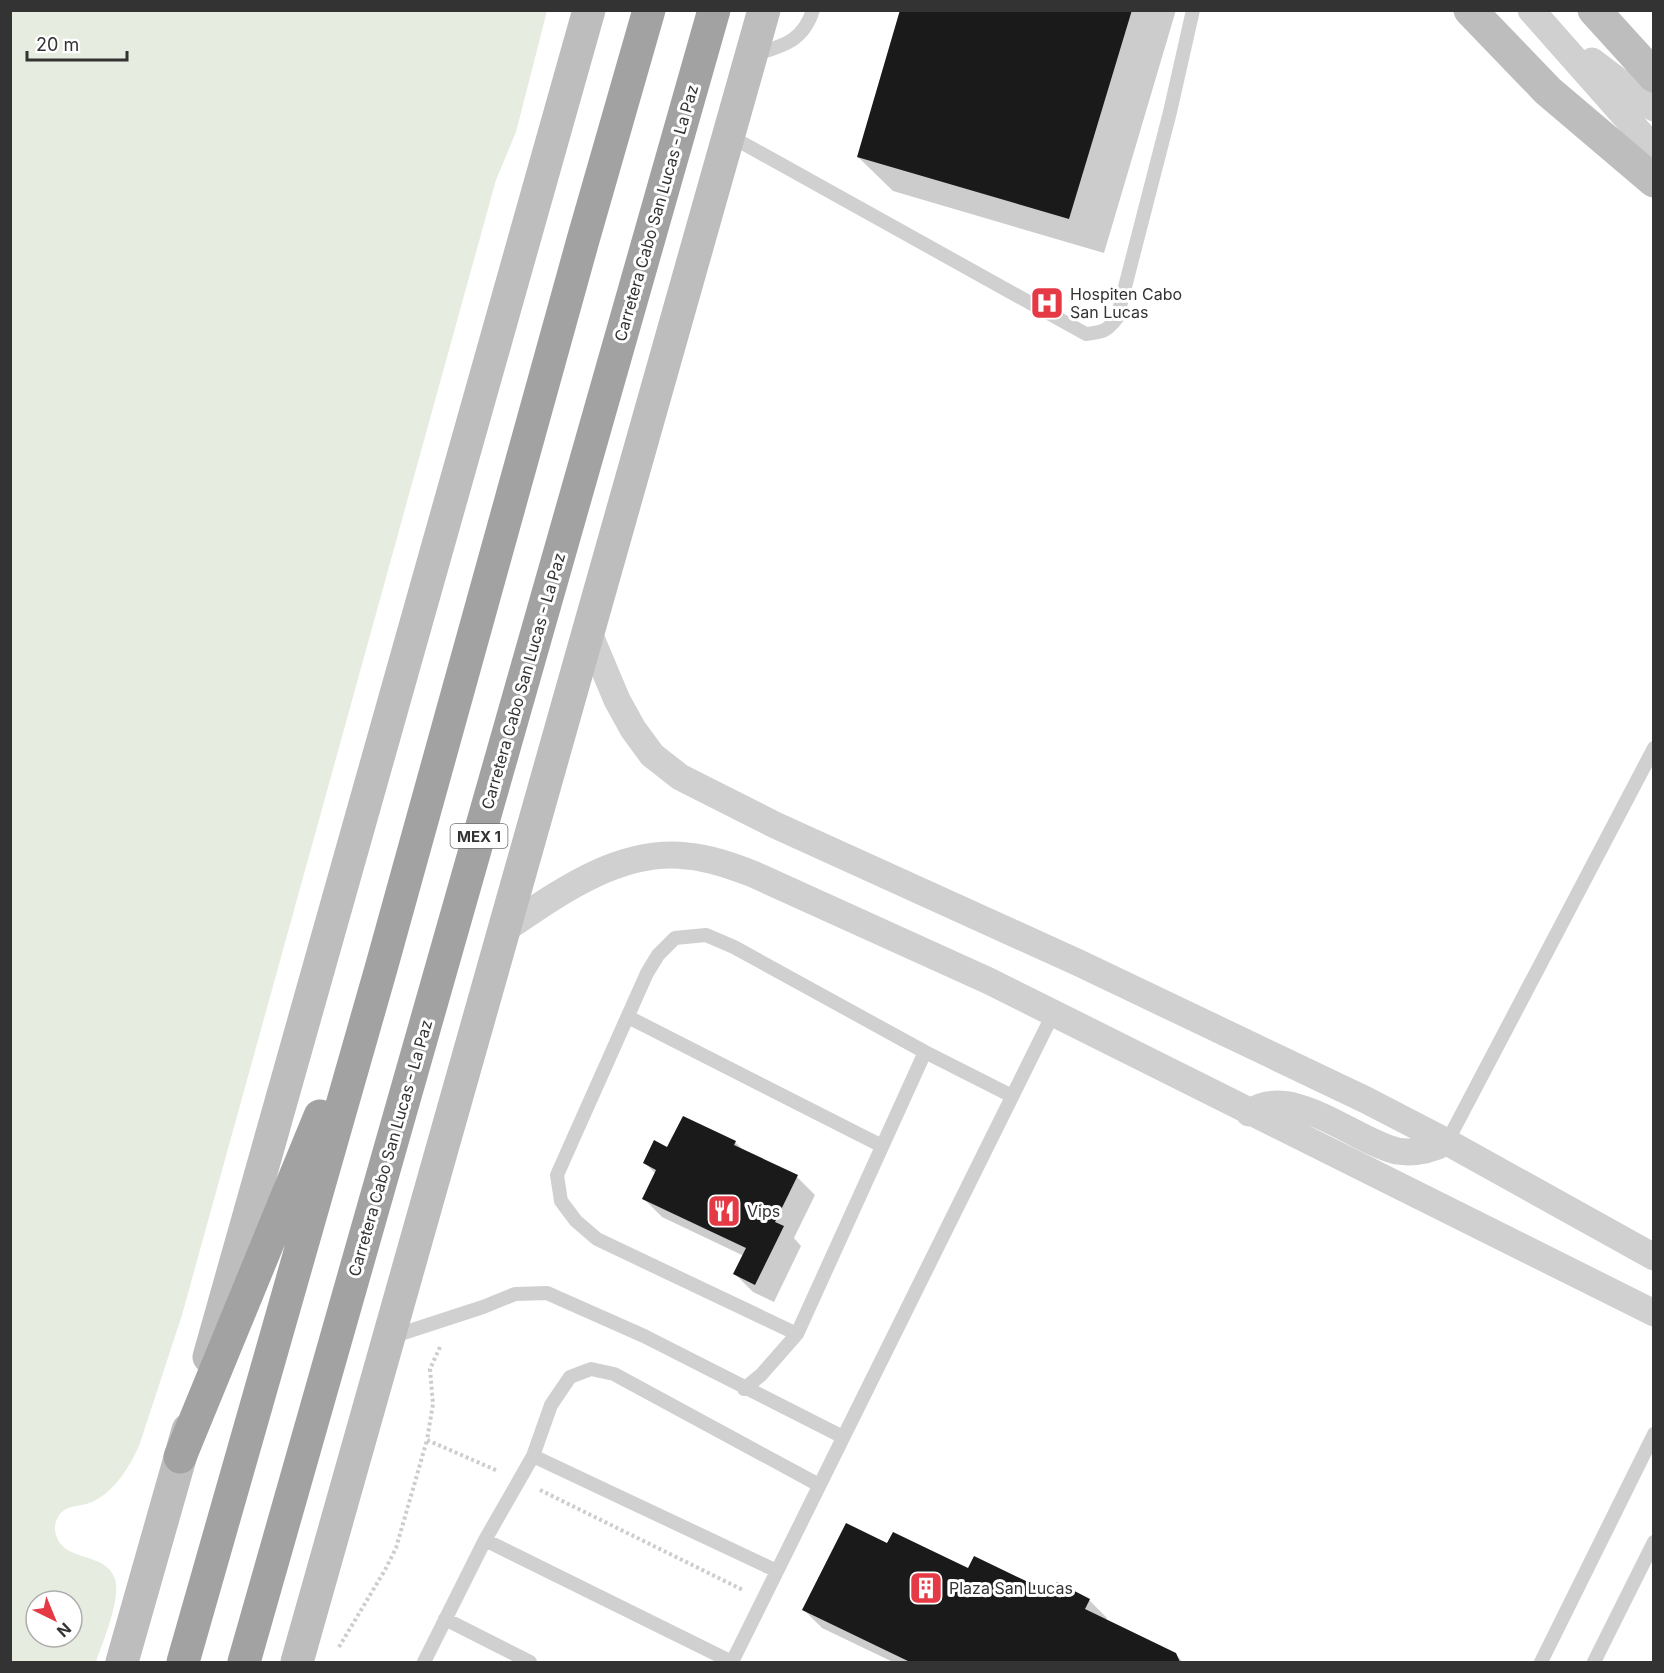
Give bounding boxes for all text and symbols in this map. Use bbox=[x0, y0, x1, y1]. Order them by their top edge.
scale bar bbox=[27, 24, 128, 62]
text: 20 m bbox=[36, 34, 79, 55]
street label: Carretera Cabo San Lucas - La Paz bbox=[610, 82, 702, 344]
place label: Hospiten Cabo San Lucas bbox=[1070, 284, 1182, 322]
hospital icon: Hospiten Cabo San Lucas bbox=[1029, 285, 1065, 321]
street label: Carretera Cabo San Lucas - La Paz bbox=[477, 550, 569, 812]
road number: MEX 1 bbox=[450, 824, 508, 848]
street label: Carretera Cabo San Lucas - La Paz bbox=[344, 1017, 436, 1279]
restaurant icon: Vips bbox=[706, 1193, 742, 1229]
place label: Vips bbox=[747, 1201, 780, 1221]
building icon: Plaza San Lucas bbox=[908, 1570, 944, 1606]
place label: Plaza San Lucas bbox=[949, 1578, 1073, 1598]
north arrow bbox=[24, 1589, 84, 1649]
text: N bbox=[53, 1618, 76, 1641]

